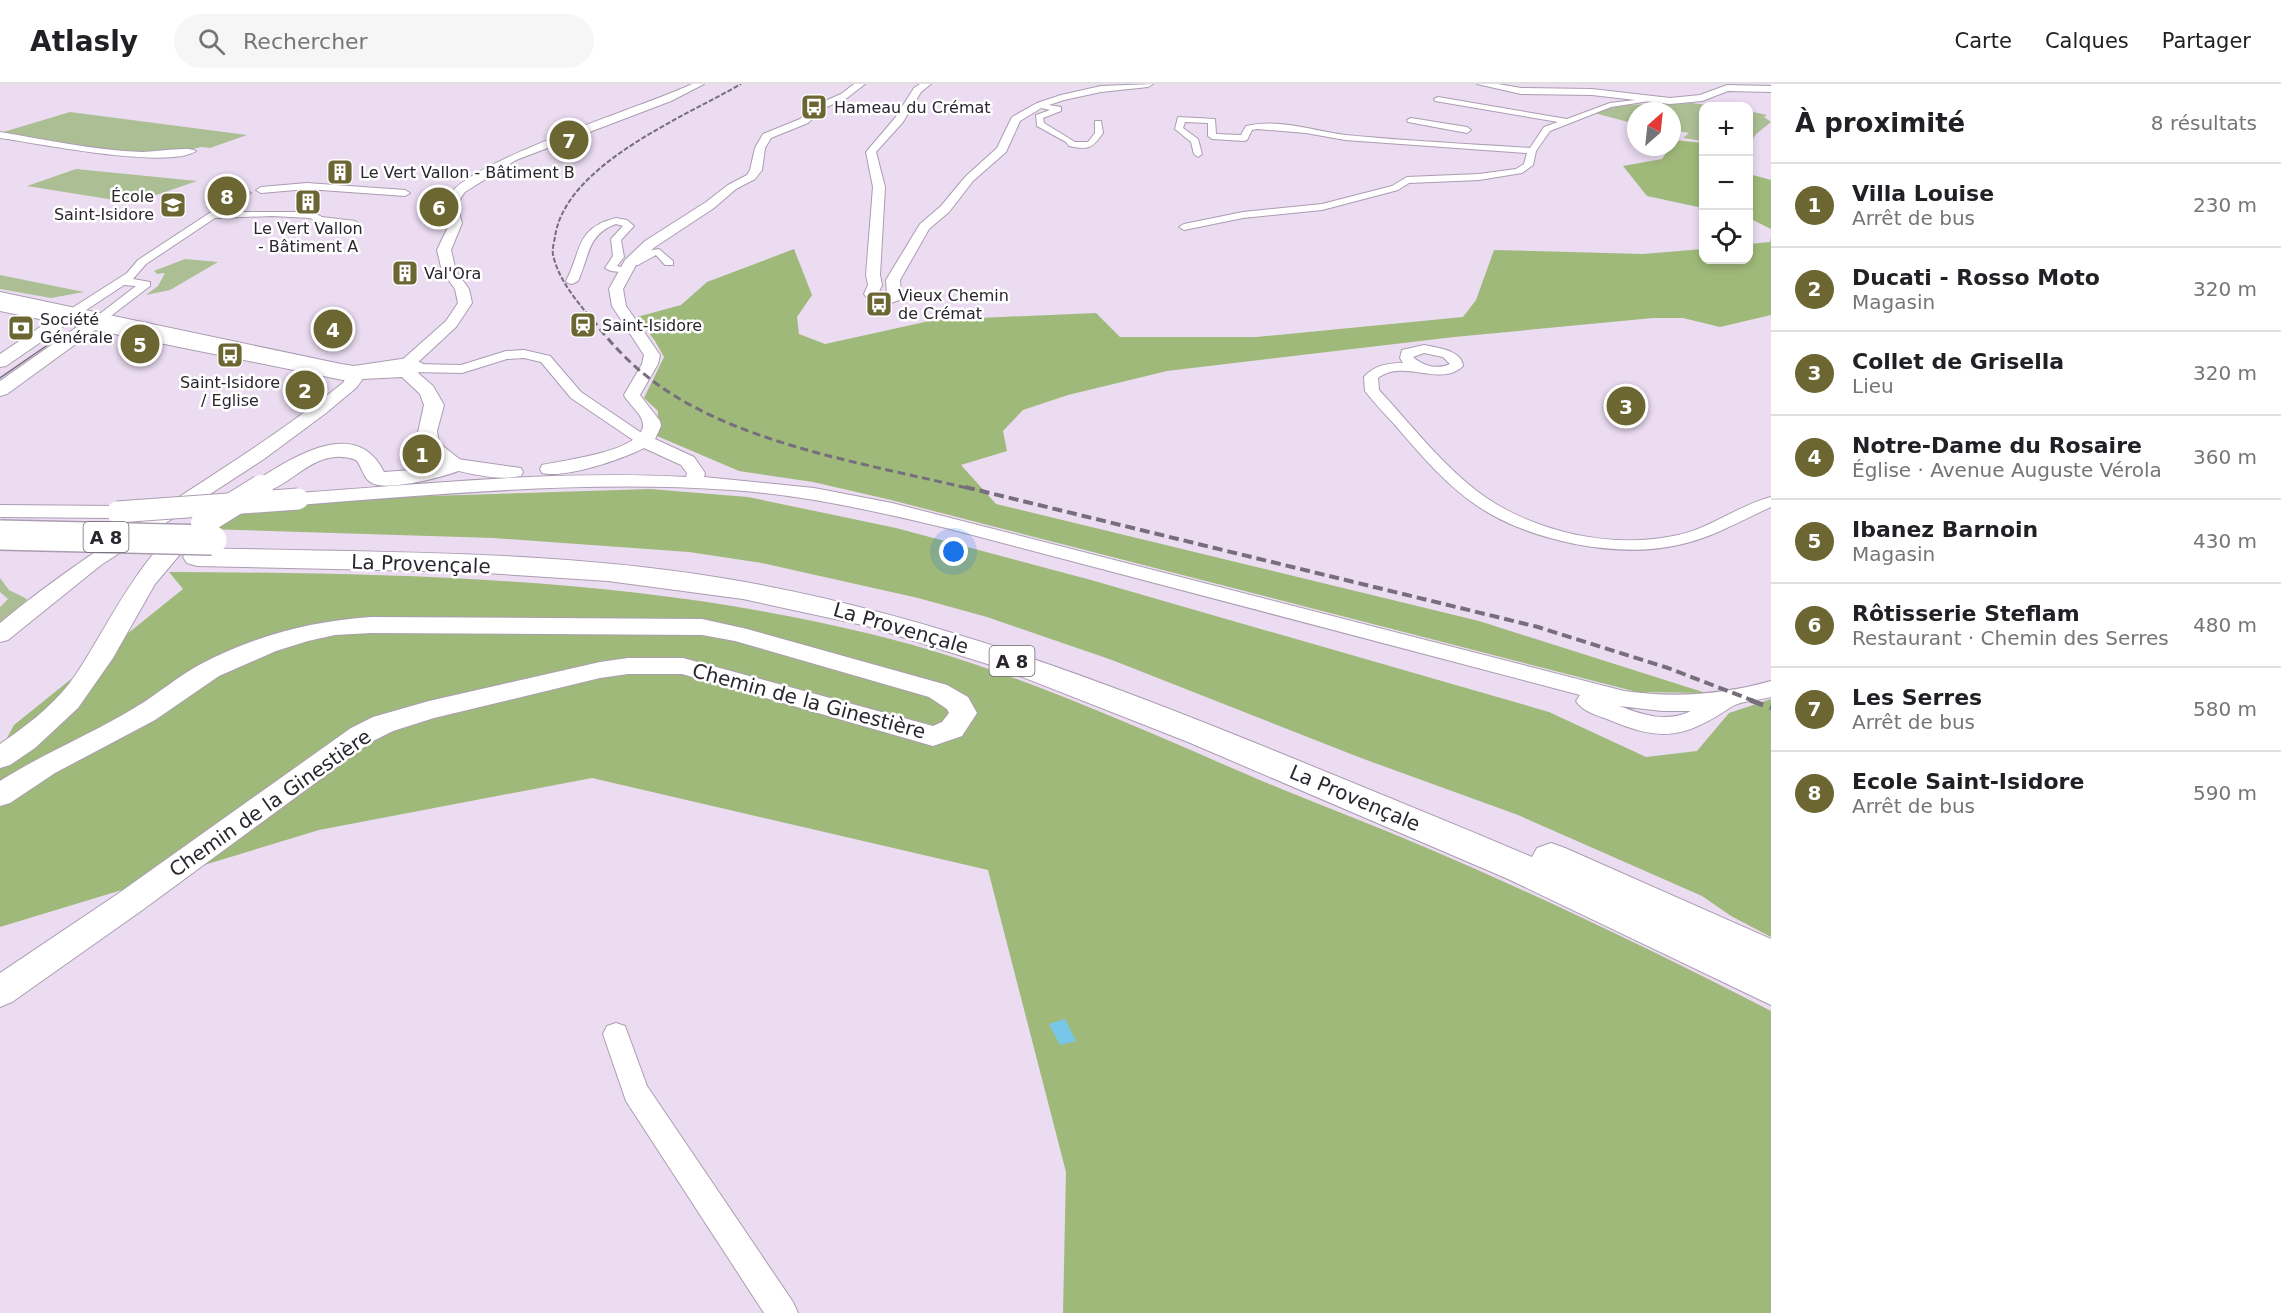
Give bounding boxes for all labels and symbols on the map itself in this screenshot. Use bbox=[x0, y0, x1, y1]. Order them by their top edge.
bus stop icon: Hameau du Crémat bbox=[799, 92, 829, 122]
place label: Hameau du Crémat bbox=[834, 98, 991, 117]
north arrow bbox=[1627, 102, 1681, 156]
pin: 7 bbox=[550, 118, 588, 162]
building icon: Le Vert Vallon - Bâtiment B bbox=[325, 157, 355, 187]
place label: Le Vert Vallon - Bâtiment B bbox=[360, 163, 575, 182]
pin: 8 bbox=[208, 174, 246, 218]
pin: 6 bbox=[420, 184, 458, 230]
place label: École Saint-Isidore bbox=[54, 187, 154, 224]
building icon: Le Vert Vallon - Bâtiment A bbox=[293, 187, 323, 217]
school or university icon: École Saint-Isidore bbox=[158, 190, 188, 220]
place label: Le Vert Vallon - Bâtiment A bbox=[253, 219, 363, 256]
building icon: Val'Ora bbox=[390, 258, 420, 288]
place label: Val'Ora bbox=[424, 264, 481, 283]
place label: Vieux Chemin de Crémat bbox=[898, 286, 1009, 323]
bus stop icon: Vieux Chemin de Crémat bbox=[864, 289, 894, 319]
pin: 4 bbox=[314, 306, 352, 352]
place label: Société Générale bbox=[40, 310, 113, 347]
station icon: Saint-Isidore bbox=[568, 310, 598, 340]
bank icon: Société Générale bbox=[6, 313, 36, 343]
place label: Saint-Isidore bbox=[602, 316, 702, 335]
pin: 5 bbox=[120, 322, 160, 366]
bus stop icon: Saint-Isidore / Eglise bbox=[215, 340, 245, 370]
pin: 2 bbox=[286, 368, 324, 412]
place label: Saint-Isidore / Eglise bbox=[180, 373, 280, 410]
pin: 3 bbox=[1606, 384, 1646, 428]
pin: 1 bbox=[402, 432, 442, 476]
road number: A 8 bbox=[84, 522, 128, 552]
your location bbox=[939, 537, 968, 566]
street label: La Provençale bbox=[351, 550, 491, 578]
street label: La Provençale bbox=[831, 597, 971, 659]
road number: A 8 bbox=[990, 646, 1034, 676]
street label: Chemin de la Ginestière bbox=[690, 658, 928, 744]
street label: Chemin de la Ginestière bbox=[164, 724, 376, 882]
street label: La Provençale bbox=[1286, 760, 1424, 836]

